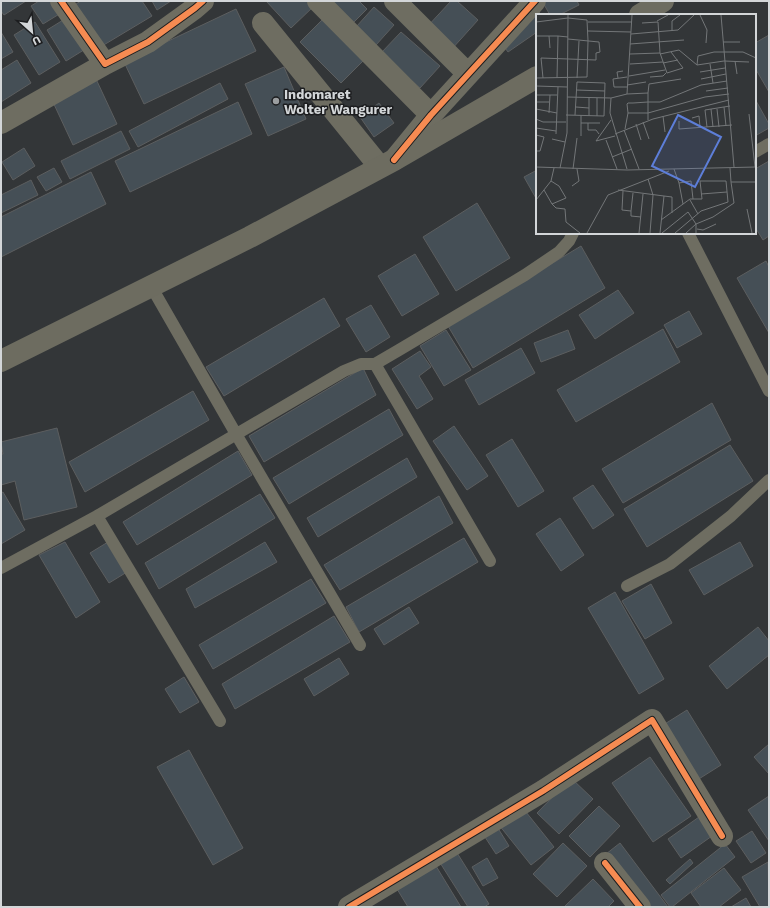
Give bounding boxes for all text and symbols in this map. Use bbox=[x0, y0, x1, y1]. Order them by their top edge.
north arrow bbox=[12, 12, 52, 52]
inset map bbox=[536, 14, 756, 234]
text: U bbox=[30, 33, 43, 48]
place label: Indomaret Wolter Wangurer bbox=[284, 87, 393, 117]
marker: Indomaret Wolter Wangurer bbox=[271, 96, 281, 106]

